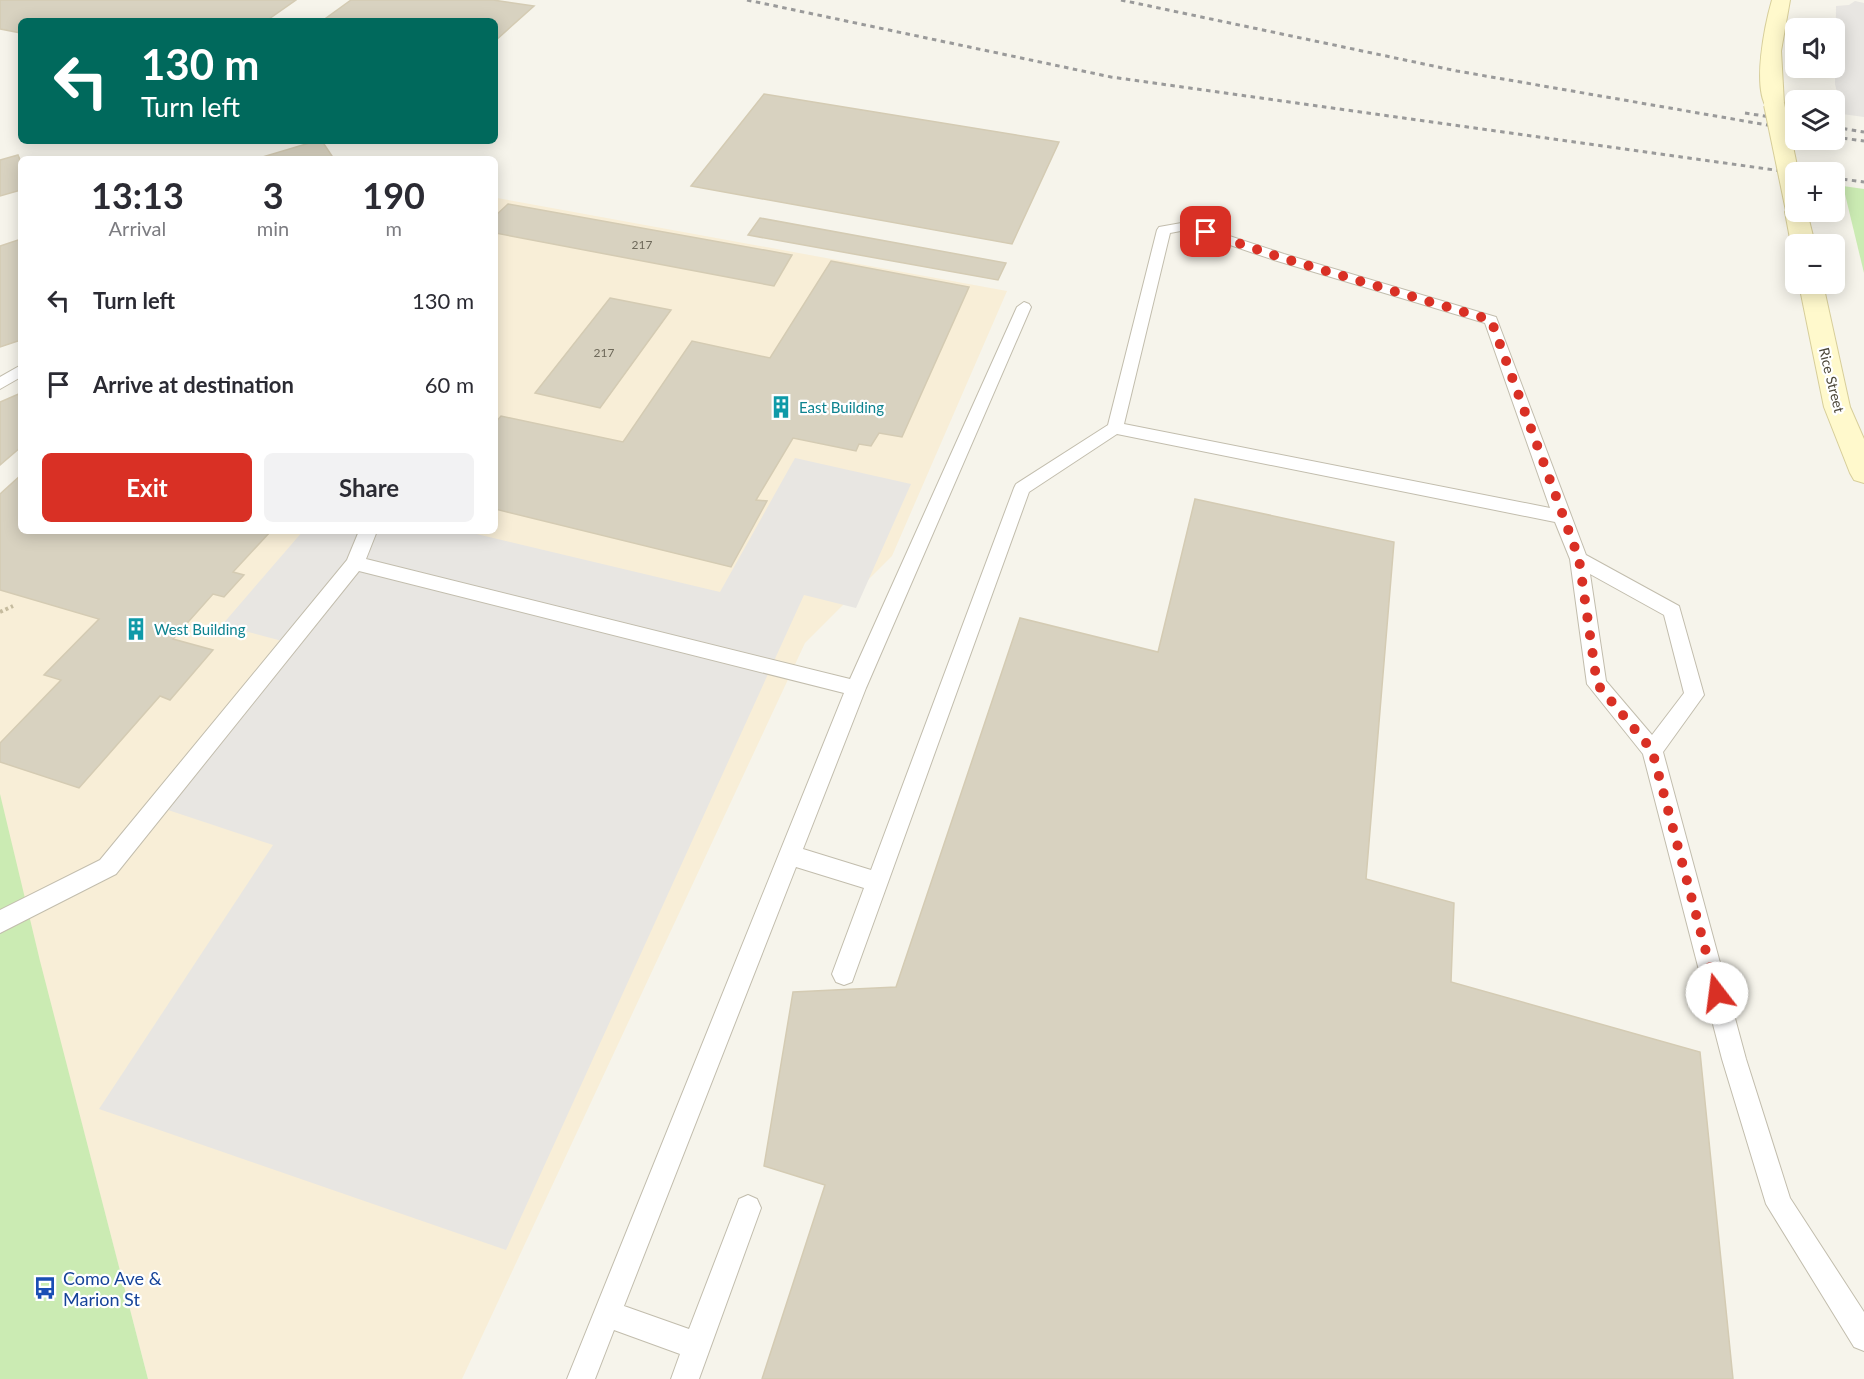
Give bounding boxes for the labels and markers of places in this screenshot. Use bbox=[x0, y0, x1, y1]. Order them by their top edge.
pin bbox=[1180, 206, 1231, 257]
building icon: East Building bbox=[768, 394, 794, 420]
place label: East Building bbox=[799, 398, 884, 416]
building icon: West Building bbox=[123, 616, 149, 642]
place label: West Building bbox=[154, 620, 246, 638]
place label: Como Ave & Marion St bbox=[63, 1267, 162, 1310]
bus stop icon: Como Ave & Marion St bbox=[32, 1275, 58, 1301]

